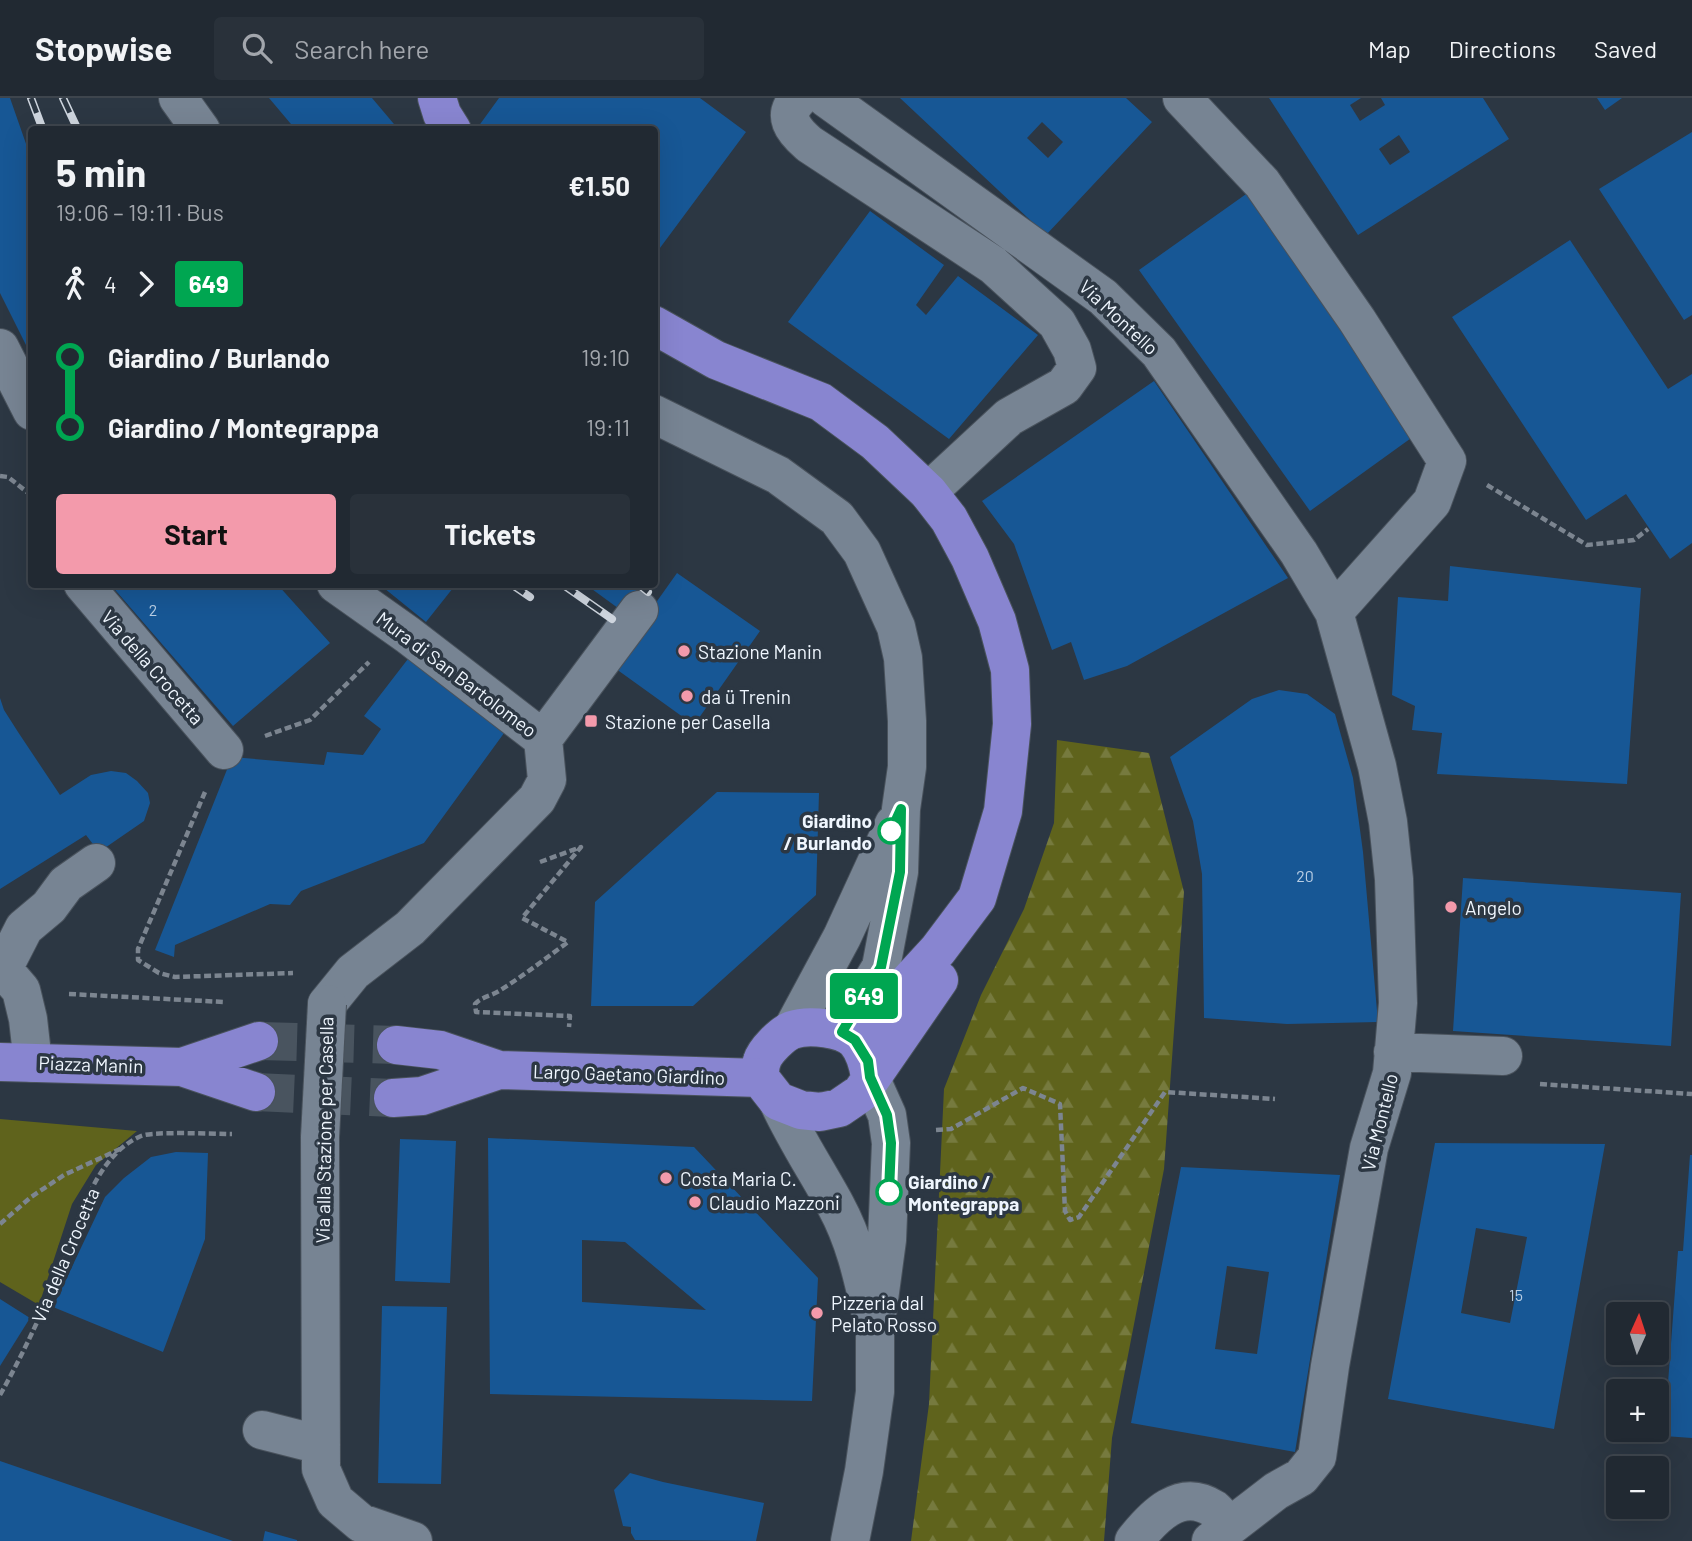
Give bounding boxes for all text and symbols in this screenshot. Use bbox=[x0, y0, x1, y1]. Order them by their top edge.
search box bbox=[214, 17, 704, 80]
text: Stopwise bbox=[35, 28, 172, 68]
icon: search bbox=[238, 29, 276, 67]
text: Search here bbox=[294, 33, 429, 64]
text: Map bbox=[1368, 34, 1411, 63]
text: Directions bbox=[1449, 34, 1556, 63]
text: Saved bbox=[1594, 34, 1657, 63]
text: 5 min bbox=[56, 149, 146, 195]
text: €1.50 bbox=[568, 170, 630, 201]
text: 19:06 – 19:11 · Bus bbox=[56, 198, 224, 226]
icon: walk bbox=[56, 265, 94, 303]
icon: forward bbox=[127, 265, 165, 303]
text: 649 bbox=[189, 269, 229, 298]
text: 4 bbox=[104, 270, 117, 298]
street label: Via Montello bbox=[1075, 275, 1163, 359]
text: Giardino / Burlando bbox=[108, 342, 330, 373]
text: 19:10 bbox=[581, 343, 630, 371]
text: Giardino / Montegrappa bbox=[108, 412, 379, 443]
text: 19:11 bbox=[586, 413, 630, 441]
button: Start bbox=[56, 494, 336, 574]
button: Tickets bbox=[350, 494, 630, 574]
house number: 2 bbox=[149, 600, 157, 619]
street label: Via della Crocetta bbox=[97, 605, 209, 729]
street label: Mura di San Bartolomeo bbox=[372, 606, 542, 742]
place label: Stazione Manin bbox=[698, 640, 822, 663]
marker: Stazione Manin bbox=[676, 643, 692, 659]
place label: da ü Trenin bbox=[701, 685, 791, 708]
marker: da ü Trenin bbox=[679, 688, 695, 704]
place label: Stazione per Casella bbox=[605, 710, 770, 733]
marker: Stazione per Casella bbox=[583, 713, 599, 729]
place label: Giardino / Burlando bbox=[784, 809, 872, 854]
marker: Giardino / Burlando bbox=[878, 818, 904, 844]
house number: 20 bbox=[1296, 866, 1314, 885]
place label: Angelo bbox=[1465, 896, 1522, 919]
marker: Angelo bbox=[1443, 899, 1459, 915]
line badge: 649 bbox=[824, 973, 904, 1019]
text: 649 bbox=[844, 981, 884, 1010]
street label: Via alla Stazione per Casella bbox=[311, 1016, 337, 1244]
street label: Piazza Manin bbox=[38, 1051, 144, 1077]
street label: Largo Gaetano Giardino bbox=[532, 1059, 726, 1089]
street label: Via Montello bbox=[1356, 1071, 1402, 1173]
place label: Costa Maria C. bbox=[680, 1167, 797, 1190]
marker: Costa Maria C. bbox=[658, 1170, 674, 1186]
place label: Giardino / Montegrappa bbox=[908, 1170, 1019, 1215]
marker: Giardino / Montegrappa bbox=[876, 1179, 902, 1205]
street label: Via della Crocetta bbox=[26, 1184, 104, 1326]
place label: Claudio Mazzoni bbox=[709, 1191, 840, 1214]
marker: Claudio Mazzoni bbox=[687, 1194, 703, 1210]
house number: 15 bbox=[1509, 1285, 1523, 1304]
place label: Pizzeria dal Pelato Rosso bbox=[831, 1291, 937, 1336]
north arrow bbox=[1606, 1302, 1670, 1365]
map controls bbox=[1606, 1302, 1669, 1519]
marker: Pizzeria dal Pelato Rosso bbox=[809, 1305, 825, 1321]
button: + bbox=[1606, 1379, 1669, 1442]
button: − bbox=[1606, 1456, 1669, 1519]

